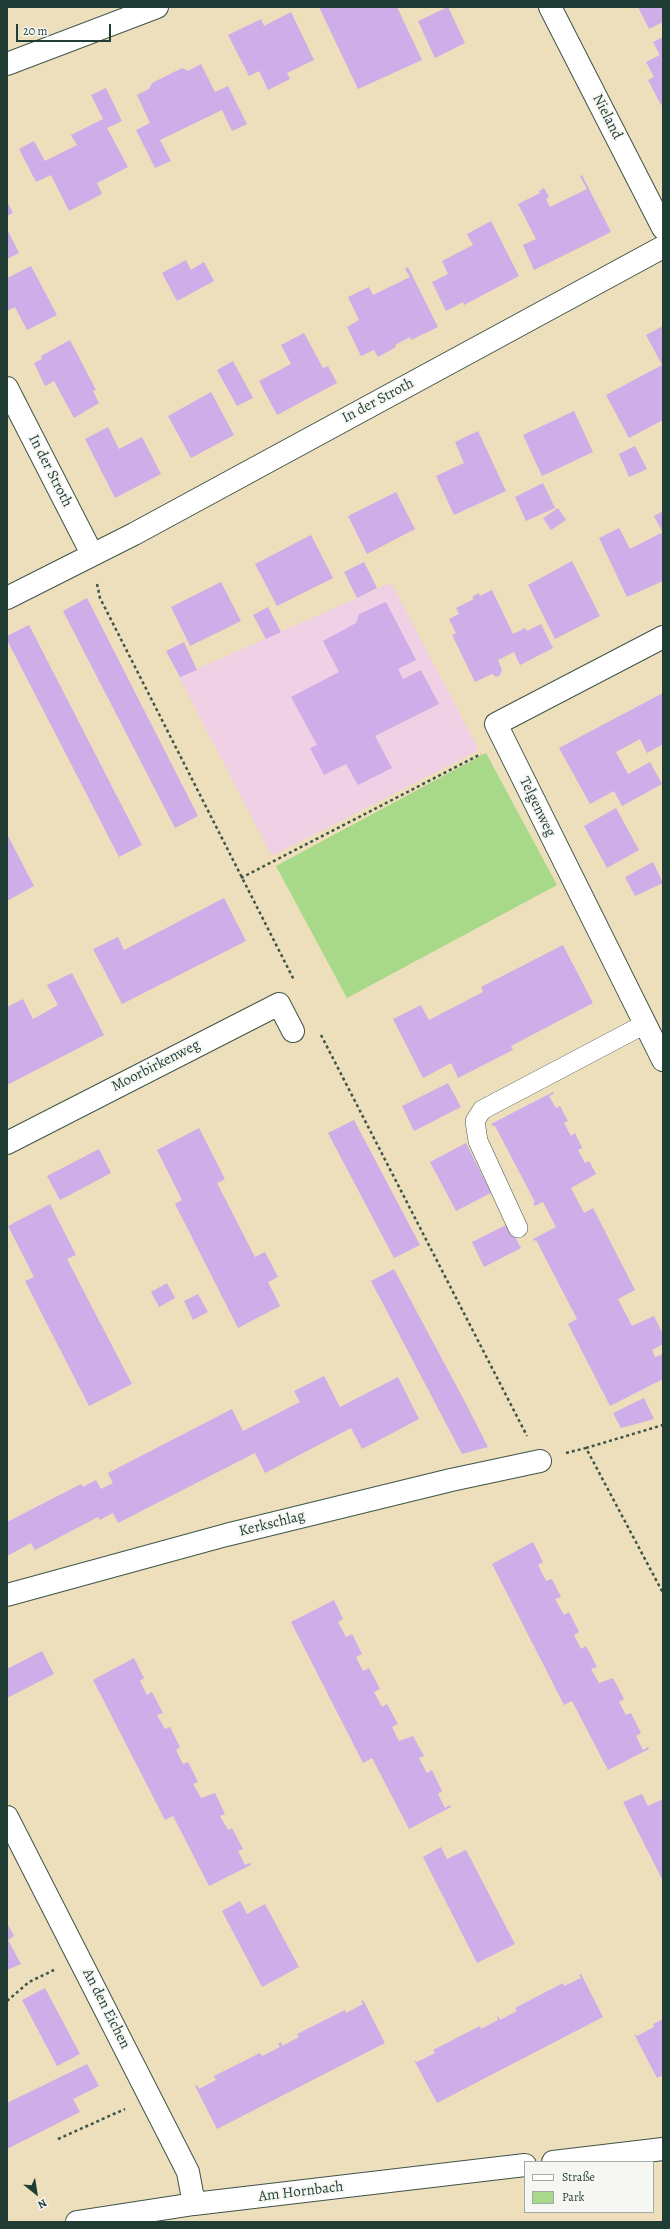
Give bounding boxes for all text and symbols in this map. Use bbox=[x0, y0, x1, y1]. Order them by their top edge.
scale bar bbox=[18, 16, 113, 42]
text: 20 m bbox=[23, 23, 47, 39]
street label: Nieland bbox=[588, 91, 626, 143]
street label: In der Stroth bbox=[339, 375, 417, 427]
street label: In der Stroth bbox=[24, 432, 76, 510]
street label: Telgenweg bbox=[515, 774, 559, 840]
street label: Moorbirkenweg bbox=[109, 1036, 203, 1096]
street label: Kerkschlag bbox=[237, 1507, 307, 1541]
street label: An den Eichen bbox=[78, 1966, 134, 2052]
legend bbox=[524, 2161, 654, 2213]
text: Straße bbox=[562, 2169, 595, 2185]
north arrow bbox=[16, 2173, 56, 2213]
street label: Am Hornbach bbox=[258, 2178, 344, 2206]
text: Park bbox=[562, 2189, 585, 2205]
text: N bbox=[35, 2195, 49, 2212]

